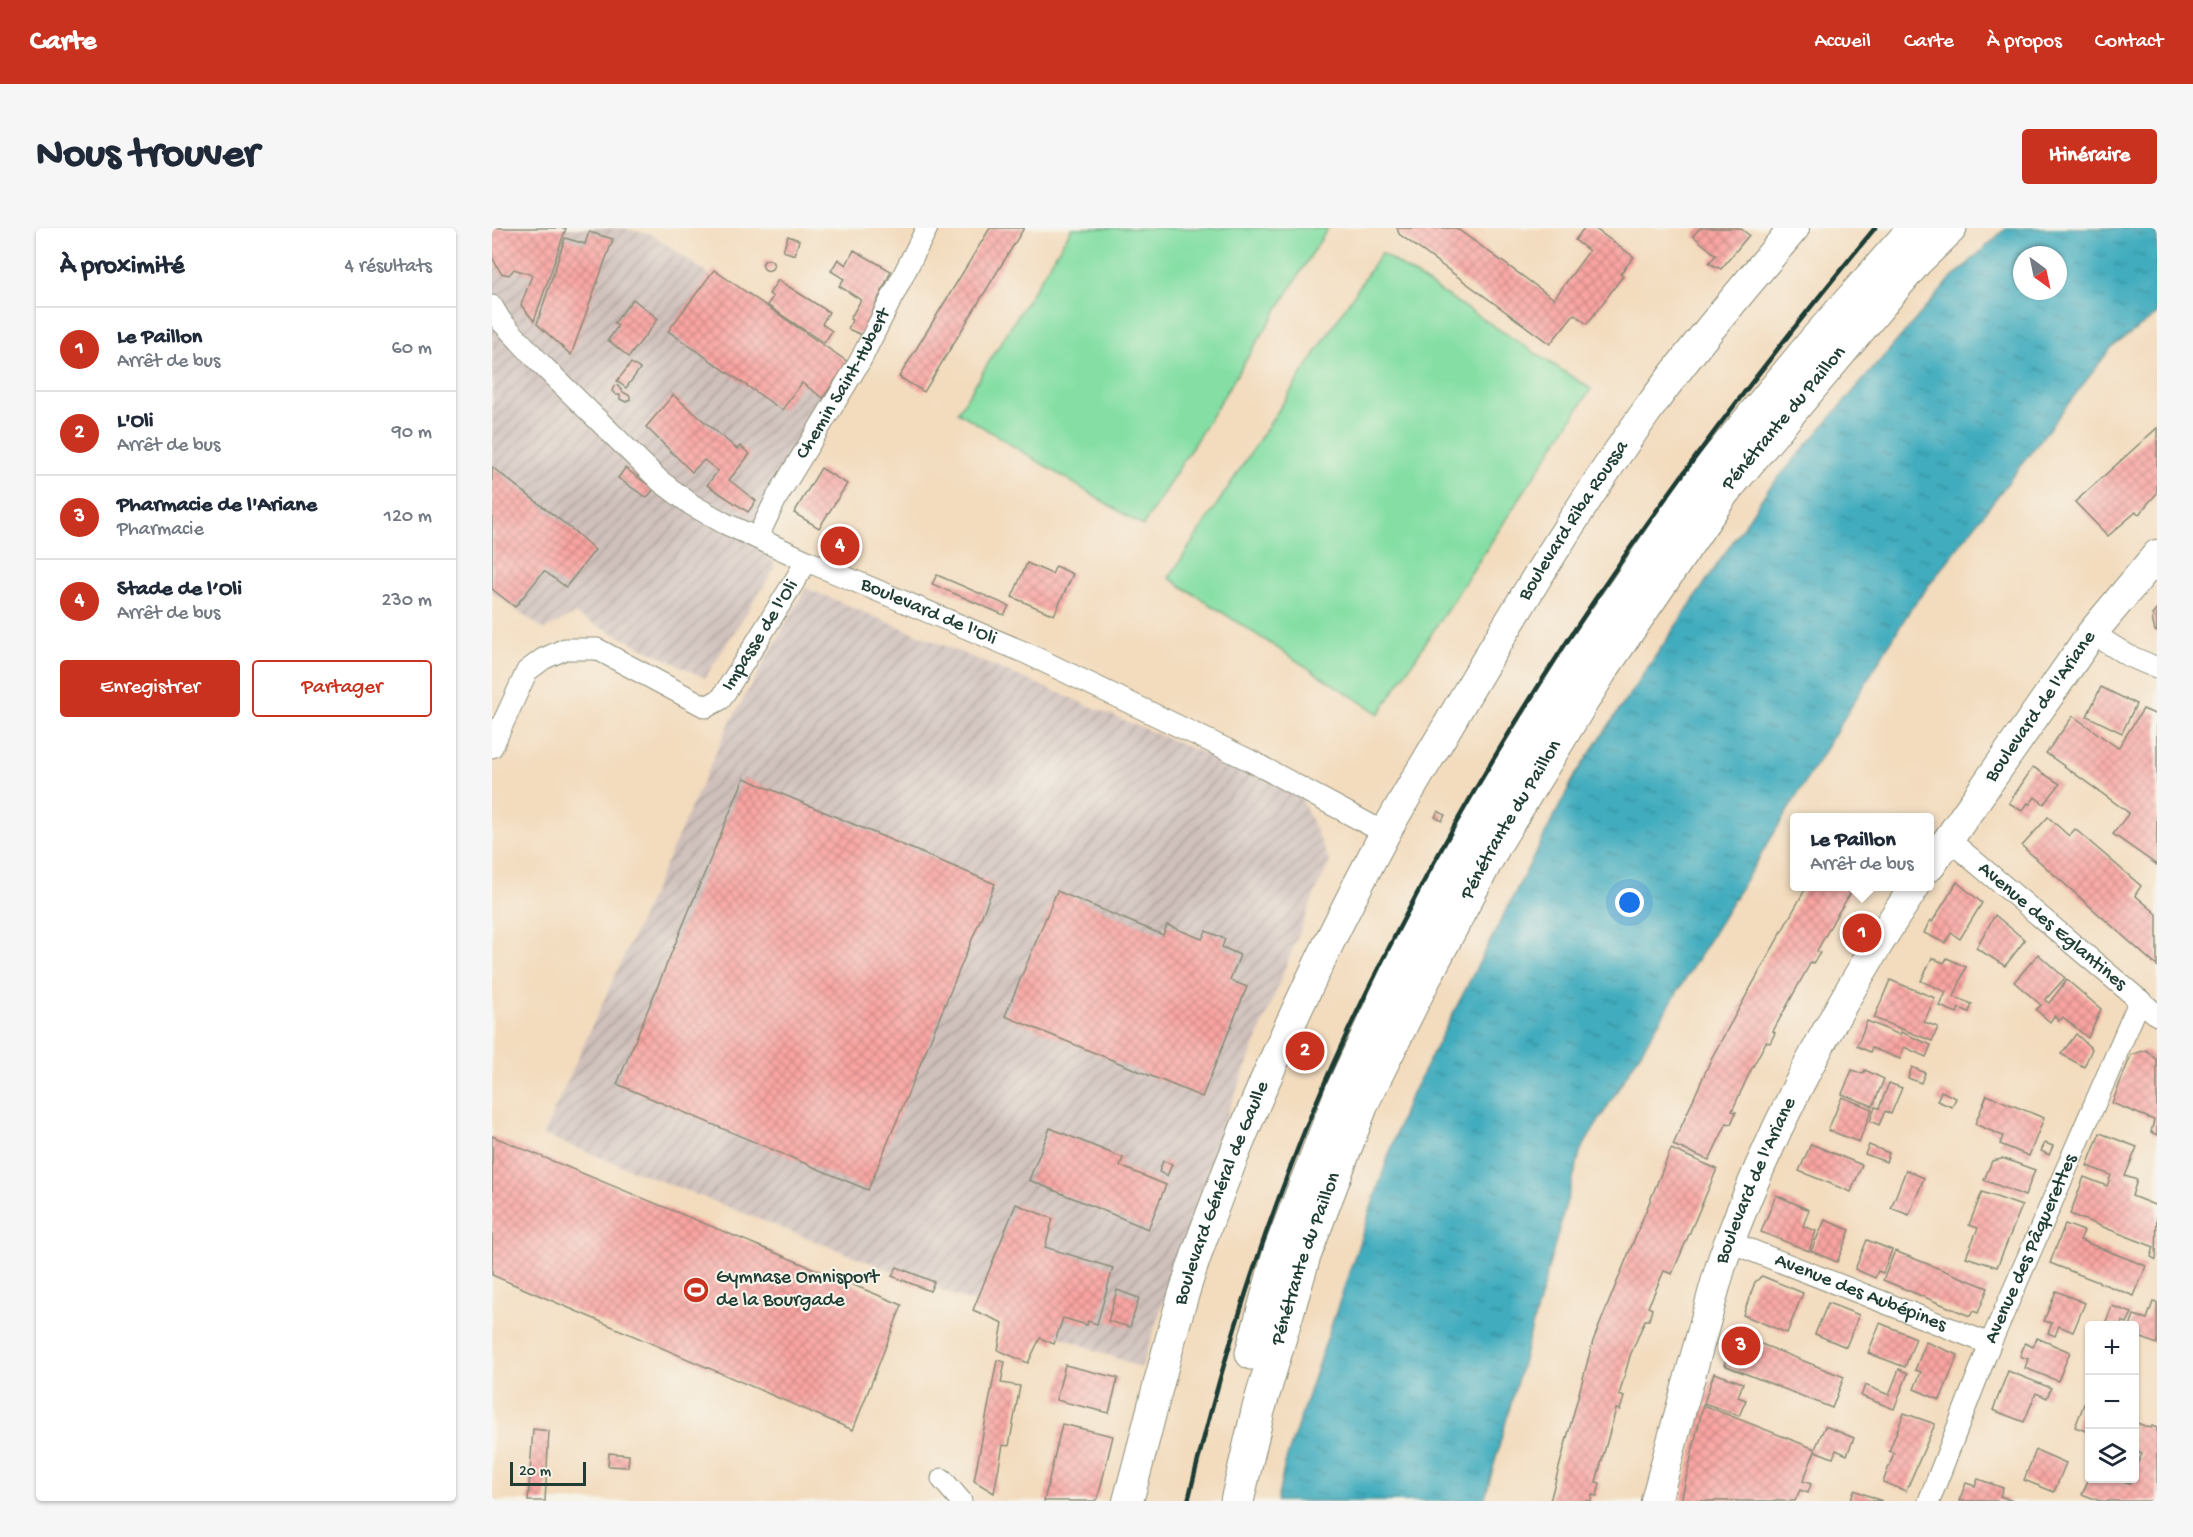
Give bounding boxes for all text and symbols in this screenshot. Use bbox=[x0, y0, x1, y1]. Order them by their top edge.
text: Carte bbox=[30, 26, 97, 59]
text: Accueil bbox=[1814, 30, 1871, 55]
text: Carte bbox=[1904, 30, 1954, 55]
text: À propos bbox=[1987, 30, 2062, 55]
text: Contact bbox=[2095, 30, 2163, 55]
button: Itinéraire bbox=[2022, 129, 2157, 184]
text: Nous trouver bbox=[36, 132, 259, 181]
north arrow bbox=[2013, 246, 2067, 300]
text: À proximité bbox=[60, 252, 184, 283]
text: 4 résultats bbox=[344, 256, 432, 279]
street label: Chemin Saint-Hubert bbox=[791, 303, 897, 464]
text: Le Paillon bbox=[117, 325, 202, 351]
text: 1 bbox=[75, 338, 84, 361]
text: 60 m bbox=[392, 338, 432, 361]
street label: Pénétrante du Paillon bbox=[1717, 341, 1852, 496]
text: Arrêt de bus bbox=[117, 351, 220, 374]
text: L'Oli bbox=[117, 409, 154, 435]
text: 2 bbox=[75, 422, 84, 445]
text: 90 m bbox=[392, 422, 432, 445]
text: Arrêt de bus bbox=[117, 435, 220, 458]
street label: Boulevard Riba Roussa bbox=[1513, 436, 1634, 606]
text: Pharmacie de l'Ariane bbox=[117, 493, 317, 519]
text: 3 bbox=[74, 506, 85, 529]
text: 120 m bbox=[384, 506, 432, 529]
text: Pharmacie bbox=[117, 519, 204, 542]
pin: 4 bbox=[820, 524, 860, 568]
street label: Boulevard de l'Oli bbox=[856, 573, 1000, 651]
street label: Impasse de l'Oli bbox=[717, 576, 804, 696]
text: Stade de l’Oli bbox=[117, 577, 242, 603]
text: 4 bbox=[75, 590, 84, 613]
text: 230 m bbox=[382, 590, 432, 613]
text: Arrêt de bus bbox=[117, 603, 220, 626]
street label: Boulevard de l'Ariane bbox=[1980, 626, 2102, 787]
button: Enregistrer bbox=[60, 660, 240, 717]
button: Partager bbox=[252, 660, 432, 717]
street label: Pénétrante du Paillon bbox=[1456, 735, 1567, 905]
popup bbox=[1790, 813, 1934, 891]
text: Le Paillon bbox=[1810, 828, 1896, 854]
text: Arrêt de bus bbox=[1810, 854, 1914, 877]
street label: Avenue des Eglantines bbox=[1973, 857, 2132, 996]
your location bbox=[1615, 888, 1644, 917]
pin: 1 bbox=[1842, 910, 1882, 956]
pin: 2 bbox=[1286, 1028, 1324, 1074]
street label: Boulevard Général de Gaulle bbox=[1169, 1077, 1275, 1309]
street label: Boulevard de l'Ariane bbox=[1710, 1093, 1802, 1268]
street label: Avenue des Pâquerettes bbox=[1980, 1150, 2083, 1347]
street label: Pénétrante du Paillon bbox=[1266, 1169, 1346, 1349]
street label: Avenue des Aubépines bbox=[1771, 1249, 1950, 1337]
place label: Gymnase Omnisport de la Bourgade bbox=[716, 1267, 880, 1313]
sports icon: Gymnase Omnisport de la Bourgade bbox=[681, 1275, 711, 1305]
map controls bbox=[2085, 1321, 2139, 1483]
button: + bbox=[2085, 1321, 2139, 1375]
pin: 3 bbox=[1722, 1324, 1760, 1368]
button: − bbox=[2085, 1375, 2139, 1429]
button: layers bbox=[2085, 1429, 2139, 1483]
scale bar bbox=[510, 1459, 586, 1486]
text: 20 m bbox=[519, 1463, 551, 1482]

